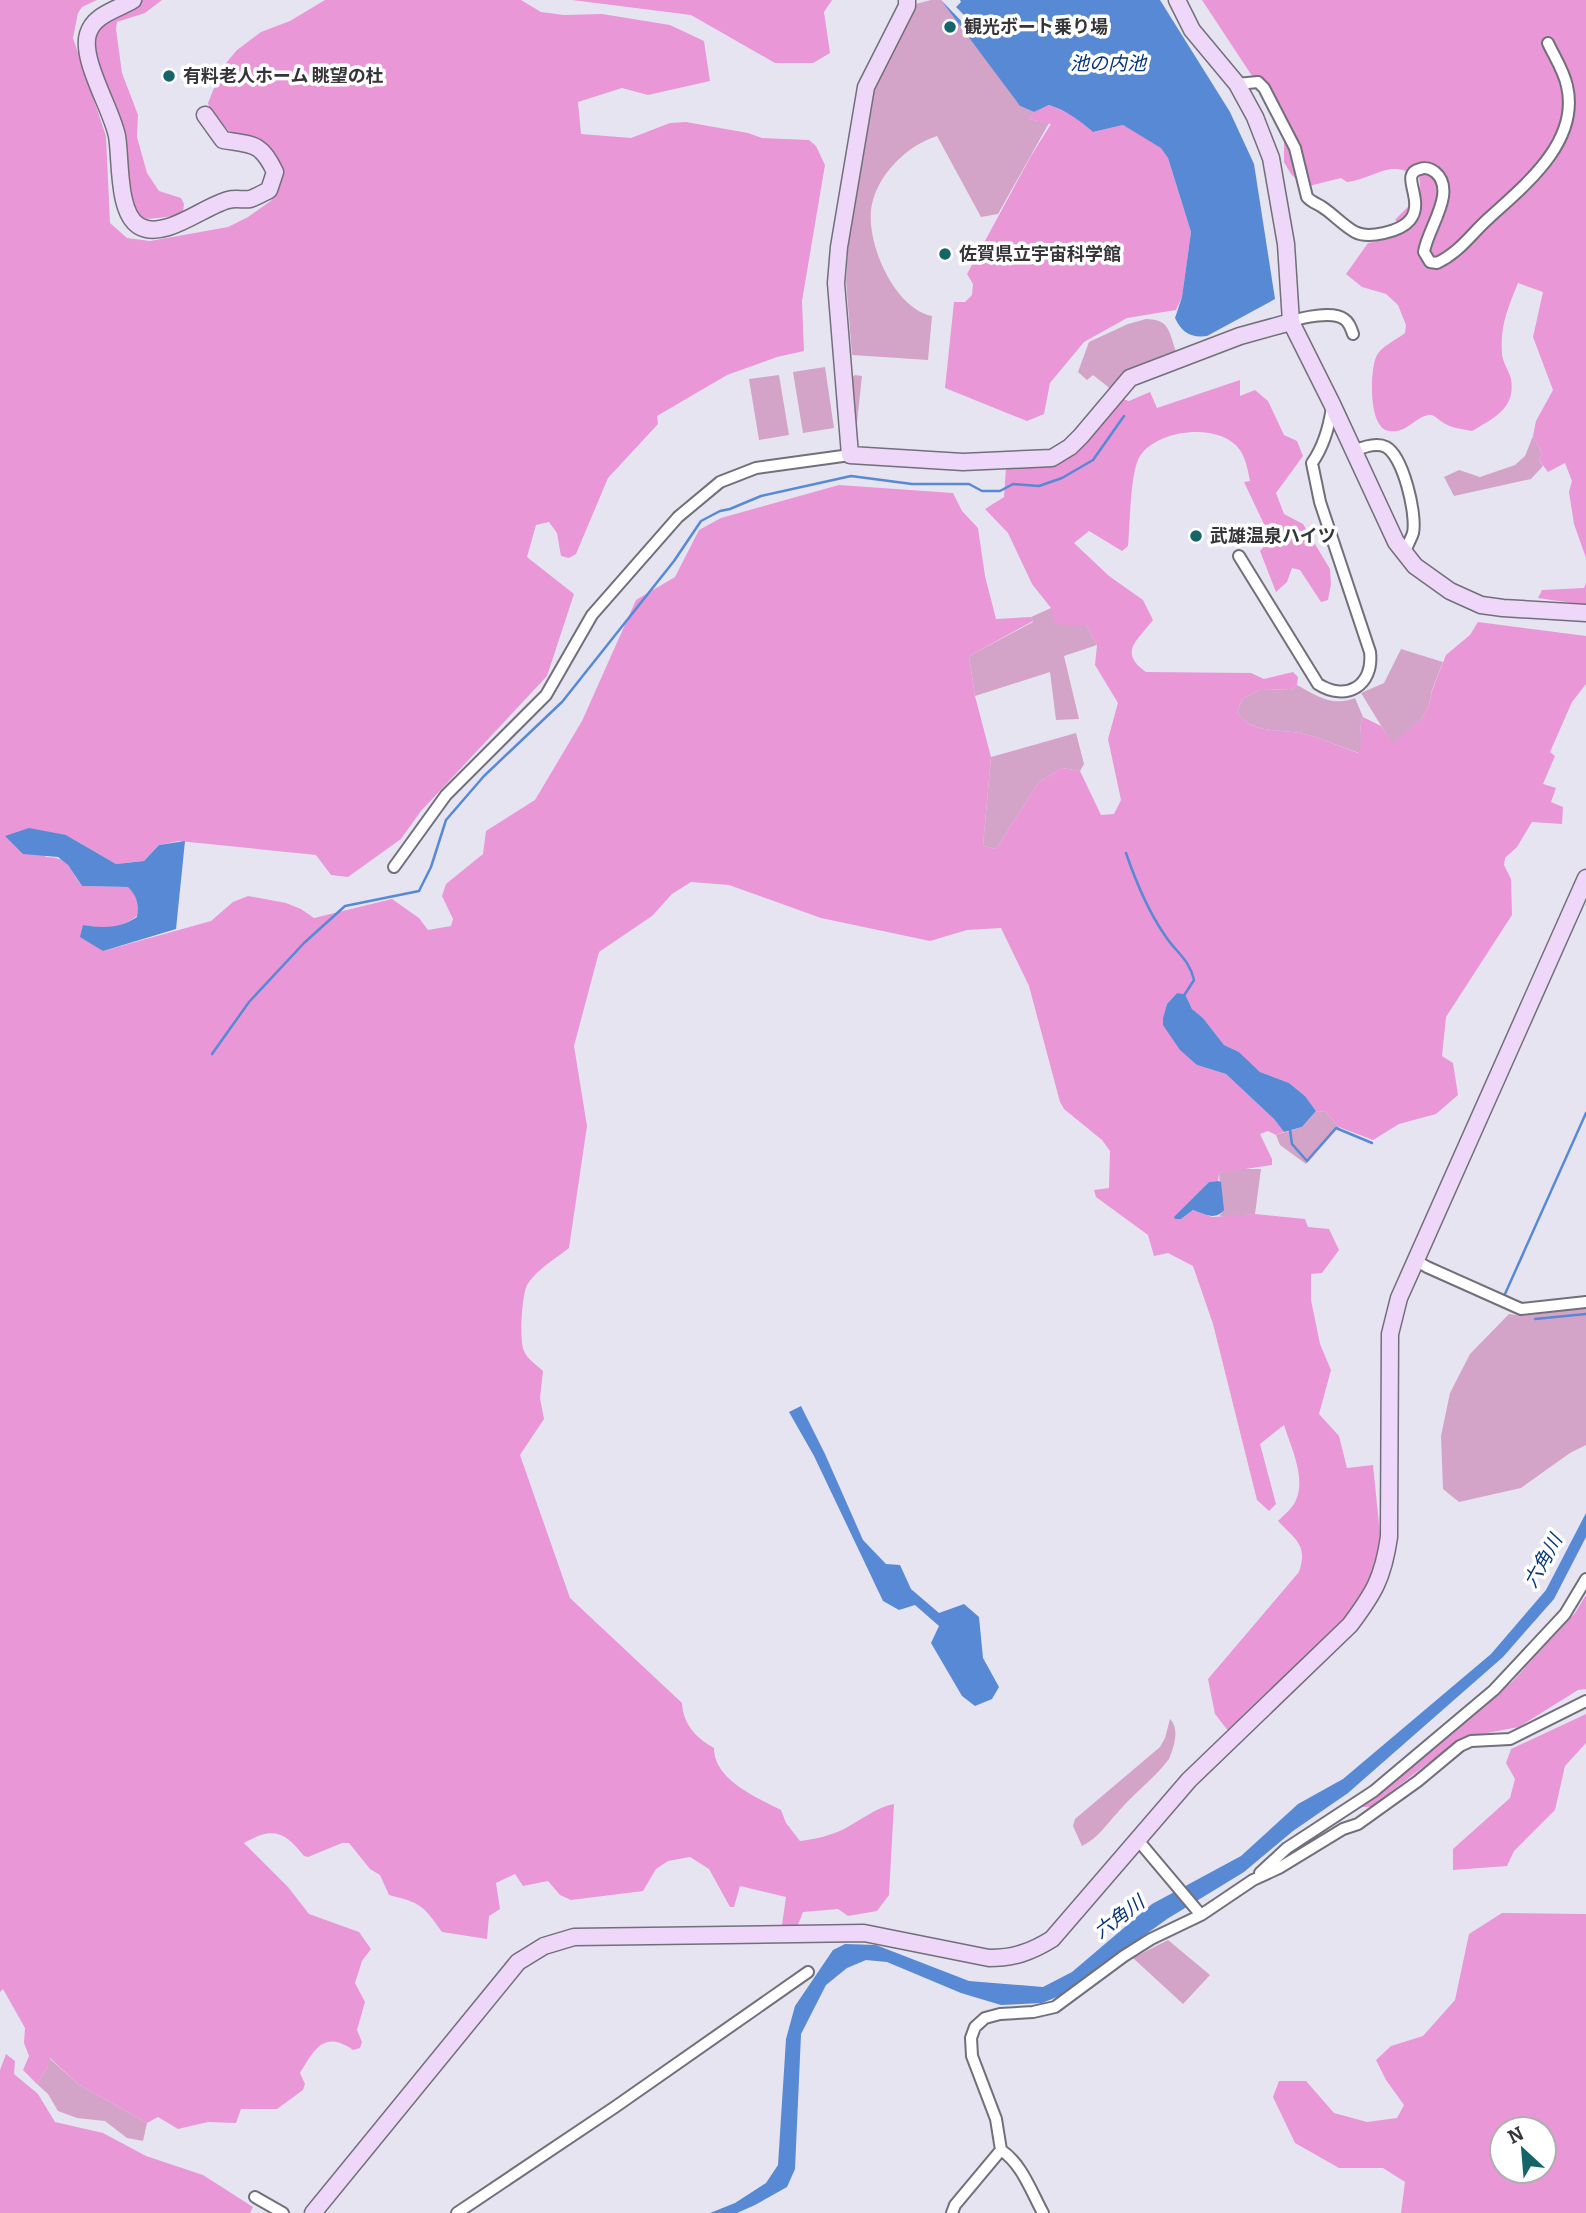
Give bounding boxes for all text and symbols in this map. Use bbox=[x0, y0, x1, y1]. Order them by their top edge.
place label: 観光ボート乗り場 bbox=[964, 16, 1108, 38]
marker: 観光ボート乗り場 bbox=[942, 19, 958, 35]
water label: 池の内池 bbox=[1070, 52, 1148, 75]
place label: 有料老人ホーム 眺望の杜 bbox=[183, 65, 384, 87]
marker: 有料老人ホーム 眺望の杜 bbox=[161, 68, 177, 84]
place label: 佐賀県立宇宙科学館 bbox=[959, 243, 1121, 265]
marker: 佐賀県立宇宙科学館 bbox=[937, 246, 953, 262]
place label: 武雄温泉ハイツ bbox=[1210, 525, 1336, 547]
marker: 武雄温泉ハイツ bbox=[1188, 528, 1204, 544]
water label: 六角川 bbox=[1519, 1529, 1568, 1592]
water label: 六角川 bbox=[1089, 1889, 1150, 1943]
north arrow bbox=[1488, 2115, 1558, 2185]
text: N bbox=[1504, 2121, 1528, 2149]

